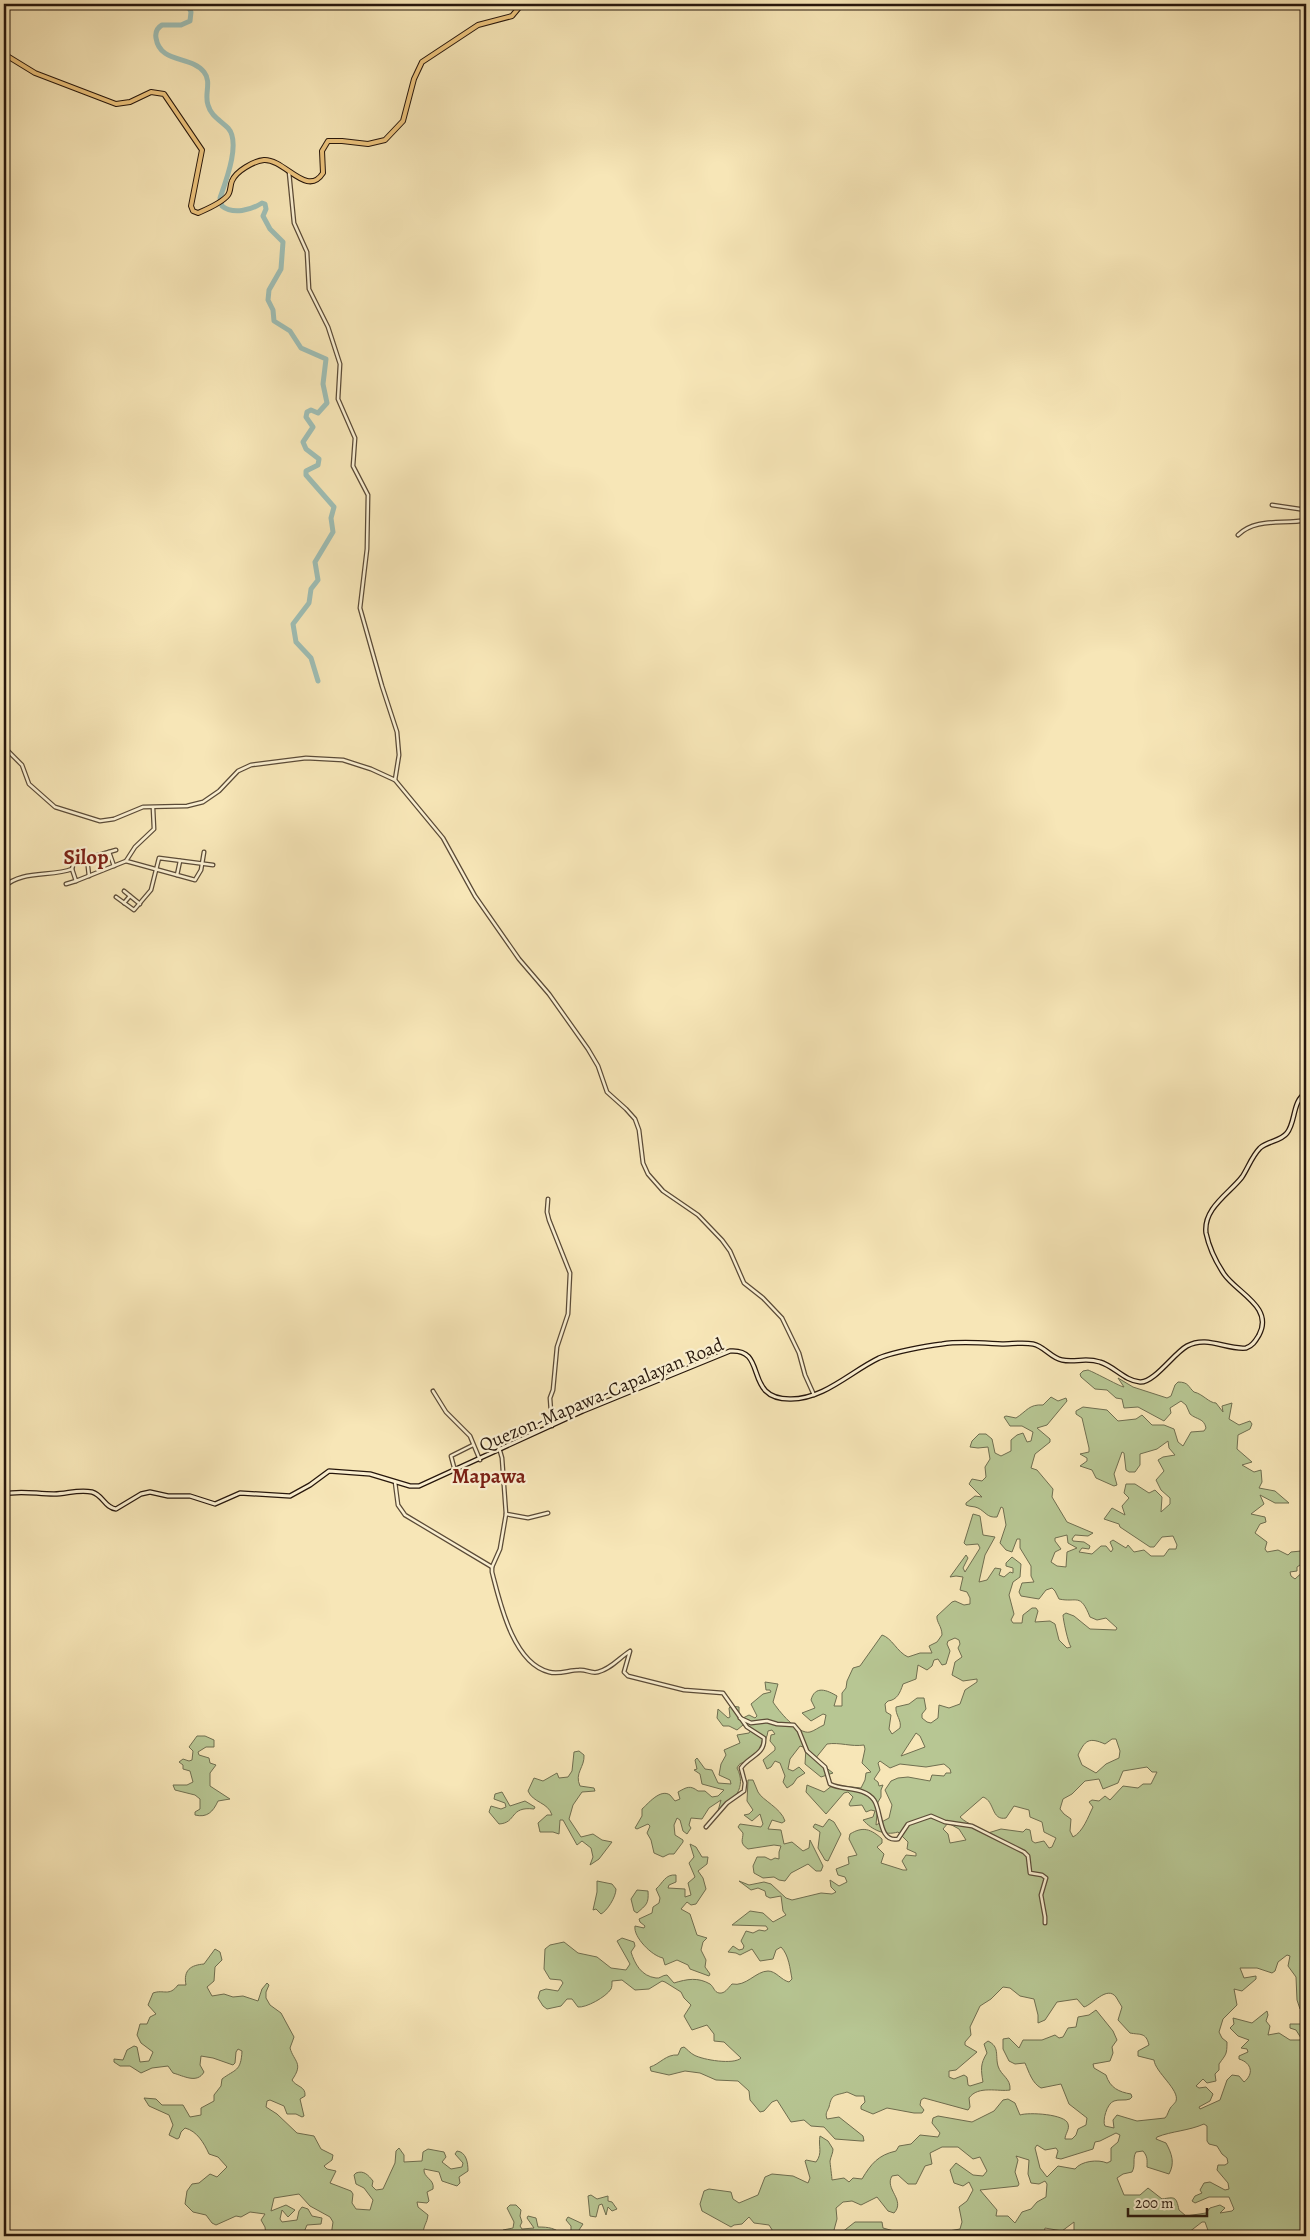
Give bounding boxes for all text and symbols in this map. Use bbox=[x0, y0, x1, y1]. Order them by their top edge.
district label: Silop bbox=[64, 843, 108, 871]
street label: Quezon-Mapawa-Capalayan Road bbox=[475, 1331, 728, 1458]
district label: Mapawa bbox=[452, 1462, 527, 1490]
scale bar bbox=[1128, 2185, 1206, 2217]
text: 200 m bbox=[1135, 2193, 1174, 2213]

